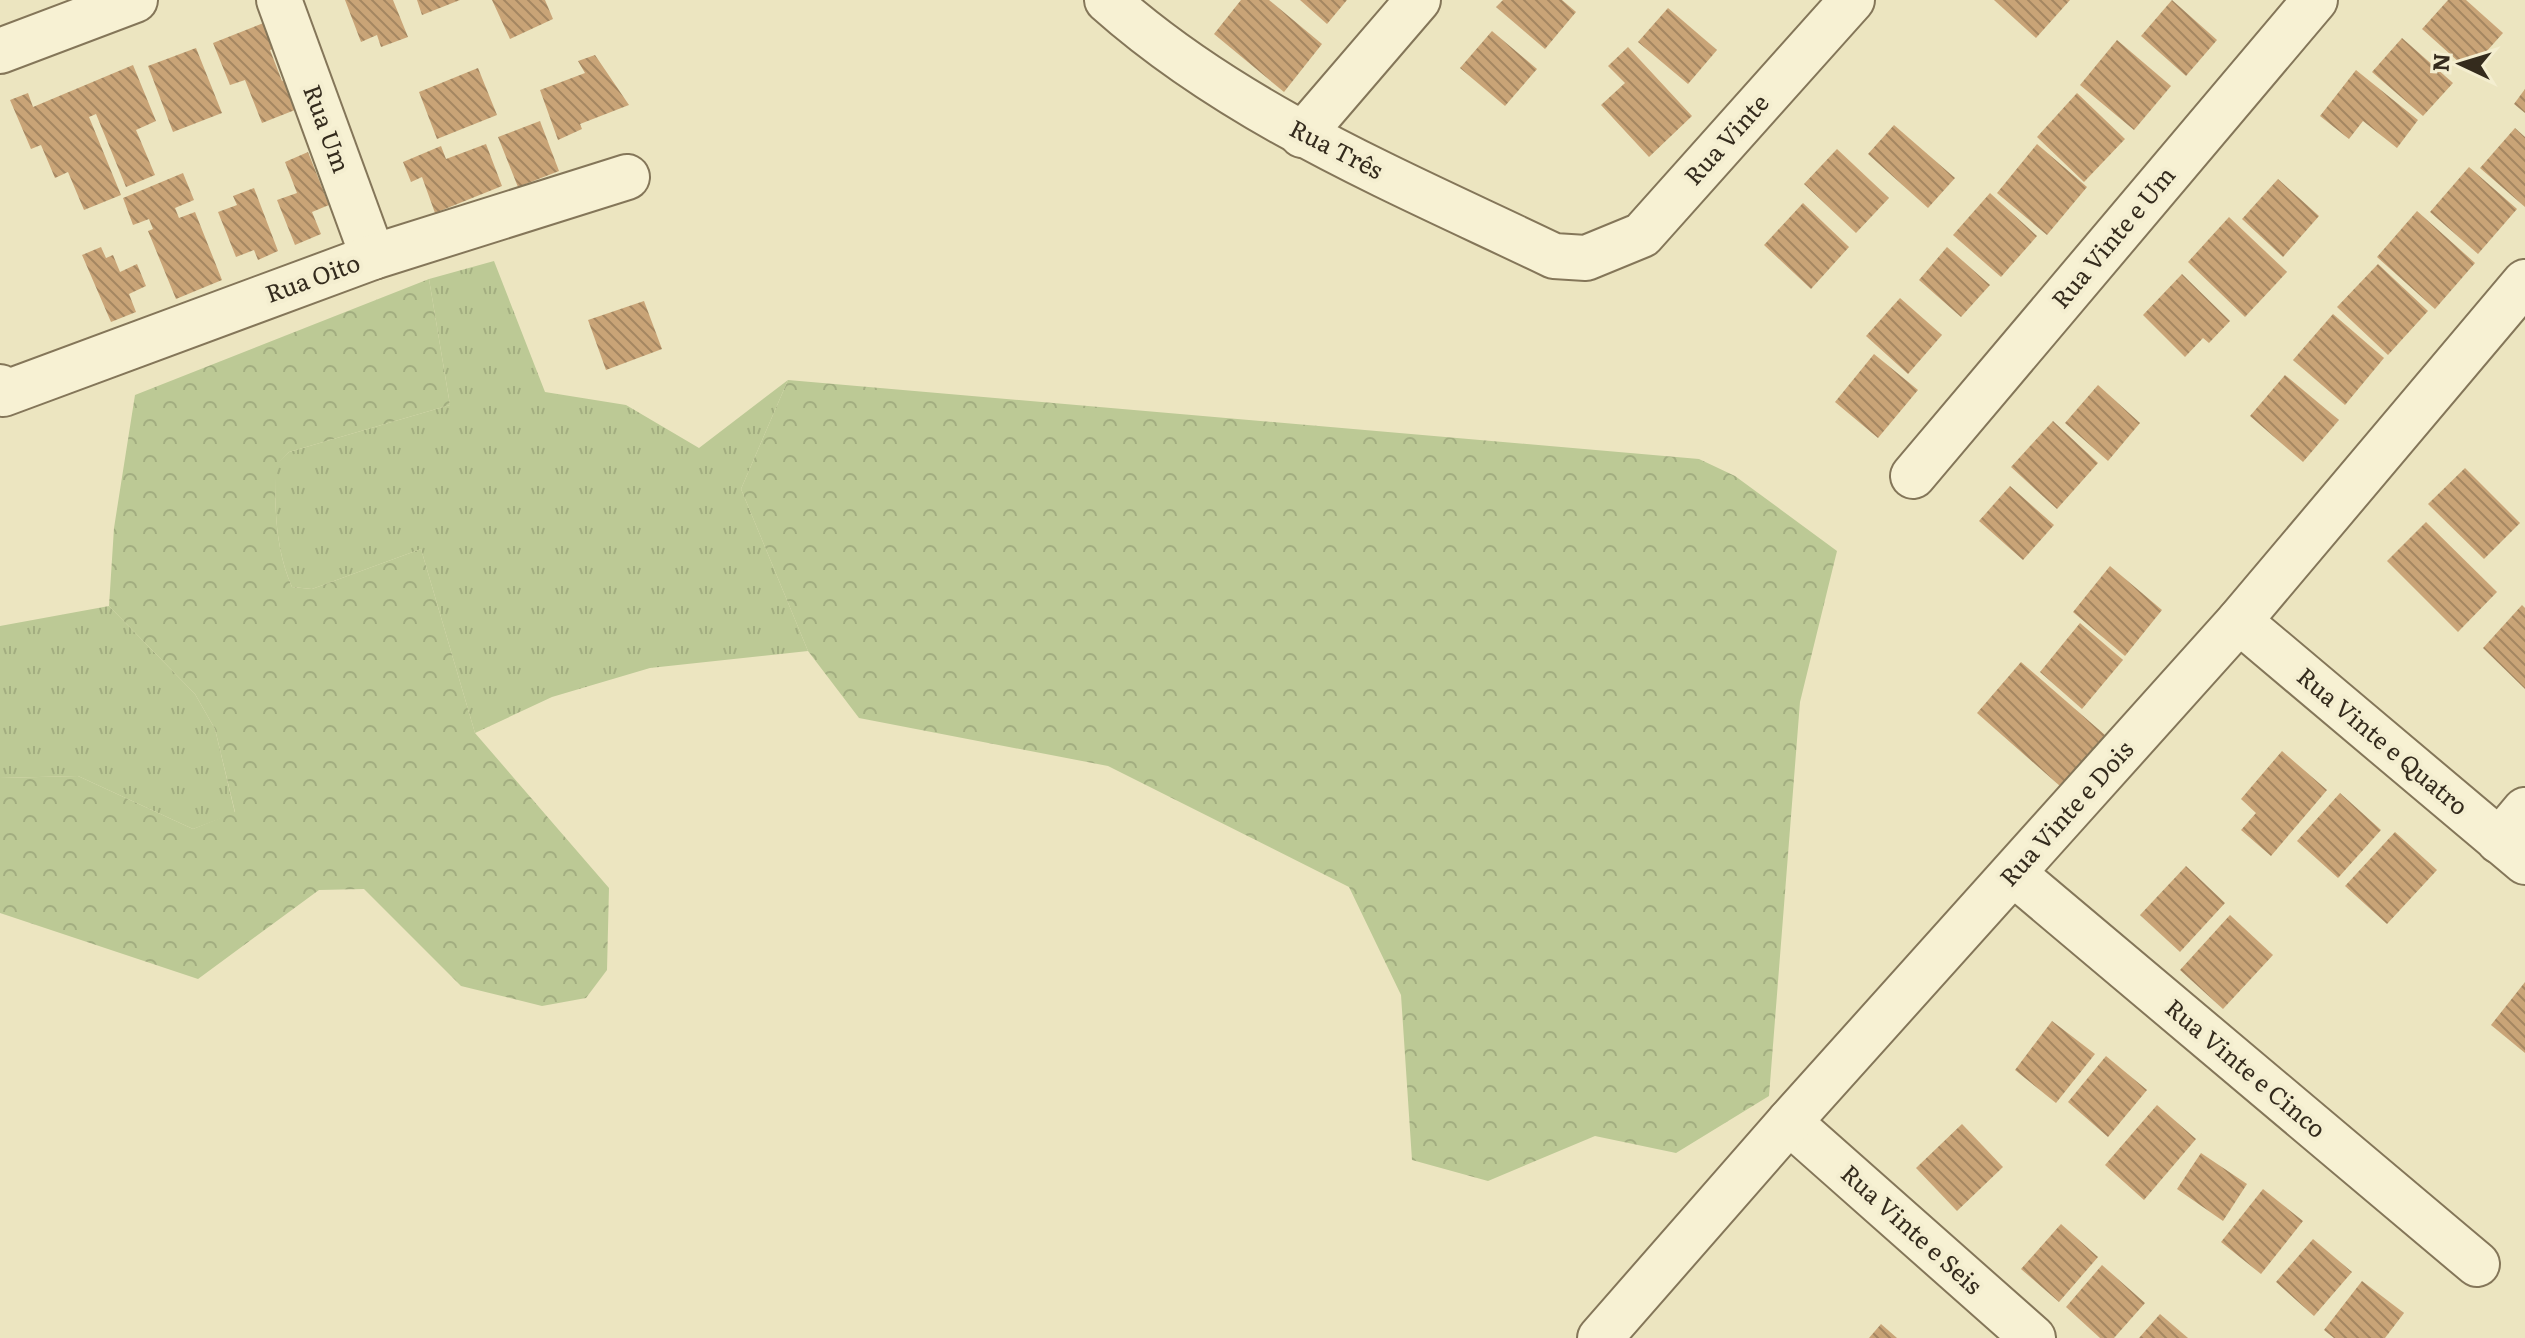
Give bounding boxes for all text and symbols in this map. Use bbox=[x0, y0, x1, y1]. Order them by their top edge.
north arrow bbox=[2421, 24, 2501, 104]
text: N bbox=[2422, 52, 2457, 73]
street label: Rua Um bbox=[296, 79, 360, 177]
street label: Rua Vinte bbox=[1675, 85, 1776, 192]
street label: Rua Três bbox=[1284, 109, 1390, 186]
street label: Rua Vinte e Um bbox=[2042, 158, 2182, 315]
street label: Rua Oito bbox=[260, 243, 364, 310]
street label: Rua Vinte e Quatro bbox=[2290, 658, 2477, 822]
street label: Rua Vinte e Dois bbox=[1990, 732, 2140, 893]
street label: Rua Vinte e Cinco bbox=[2159, 989, 2335, 1145]
street label: Rua Vinte e Seis bbox=[1834, 1155, 1991, 1301]

